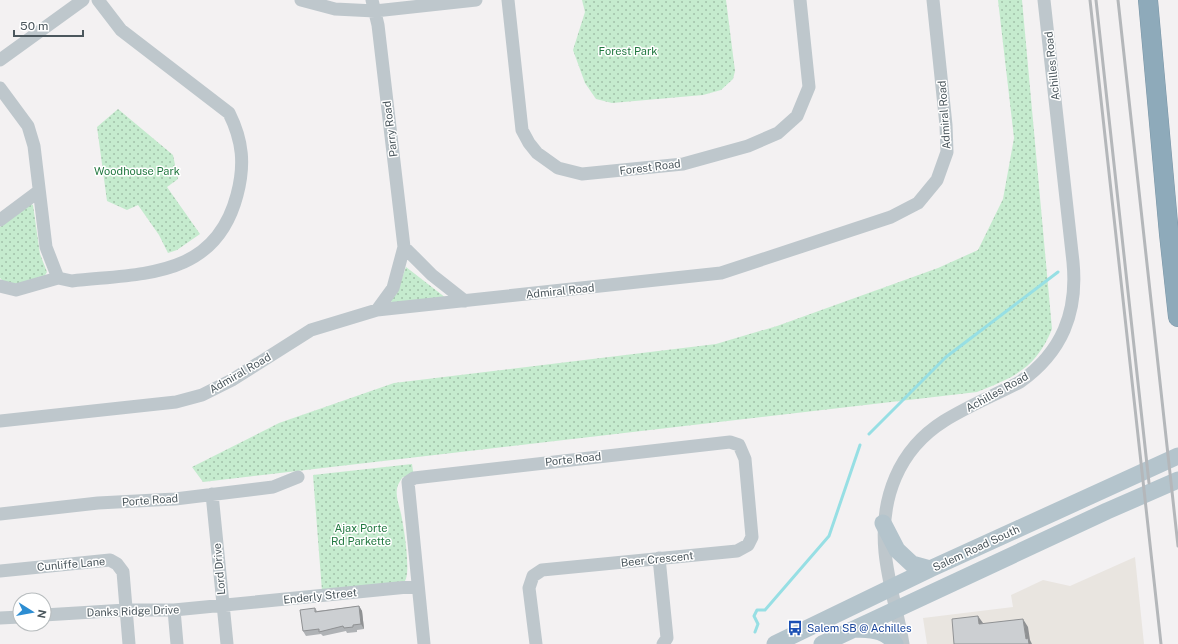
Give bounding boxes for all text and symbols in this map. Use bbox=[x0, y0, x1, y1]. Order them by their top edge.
scale bar bbox=[14, 12, 83, 38]
text: 50 m bbox=[20, 19, 48, 33]
street label: Achilles Road bbox=[1042, 31, 1062, 101]
park label: Forest Park bbox=[599, 45, 657, 57]
street label: Admiral Road bbox=[936, 80, 952, 150]
street label: Parry Road bbox=[381, 100, 399, 158]
street label: Forest Road bbox=[619, 157, 681, 177]
park label: Woodhouse Park bbox=[94, 165, 180, 177]
street label: Admiral Road bbox=[525, 281, 595, 301]
street label: Admiral Road bbox=[207, 351, 273, 395]
street label: Achilles Road bbox=[964, 370, 1030, 414]
street label: Porte Road bbox=[544, 450, 602, 468]
street label: Porte Road bbox=[122, 492, 178, 508]
park label: Ajax Porte Rd Parkette bbox=[331, 522, 391, 547]
street label: Salem Road South bbox=[931, 523, 1021, 573]
street label: Lord Drive bbox=[211, 543, 227, 595]
street label: Beer Crescent bbox=[620, 549, 694, 569]
street label: Cunliffe Lane bbox=[36, 555, 106, 573]
street label: Enderly Street bbox=[283, 586, 357, 606]
north arrow bbox=[12, 592, 52, 632]
street label: Danks Ridge Drive bbox=[86, 603, 180, 619]
text: N bbox=[35, 609, 49, 619]
bus stop icon: Salem SB @ Achilles bbox=[786, 619, 804, 637]
place label: Salem SB @ Achilles bbox=[807, 622, 912, 634]

